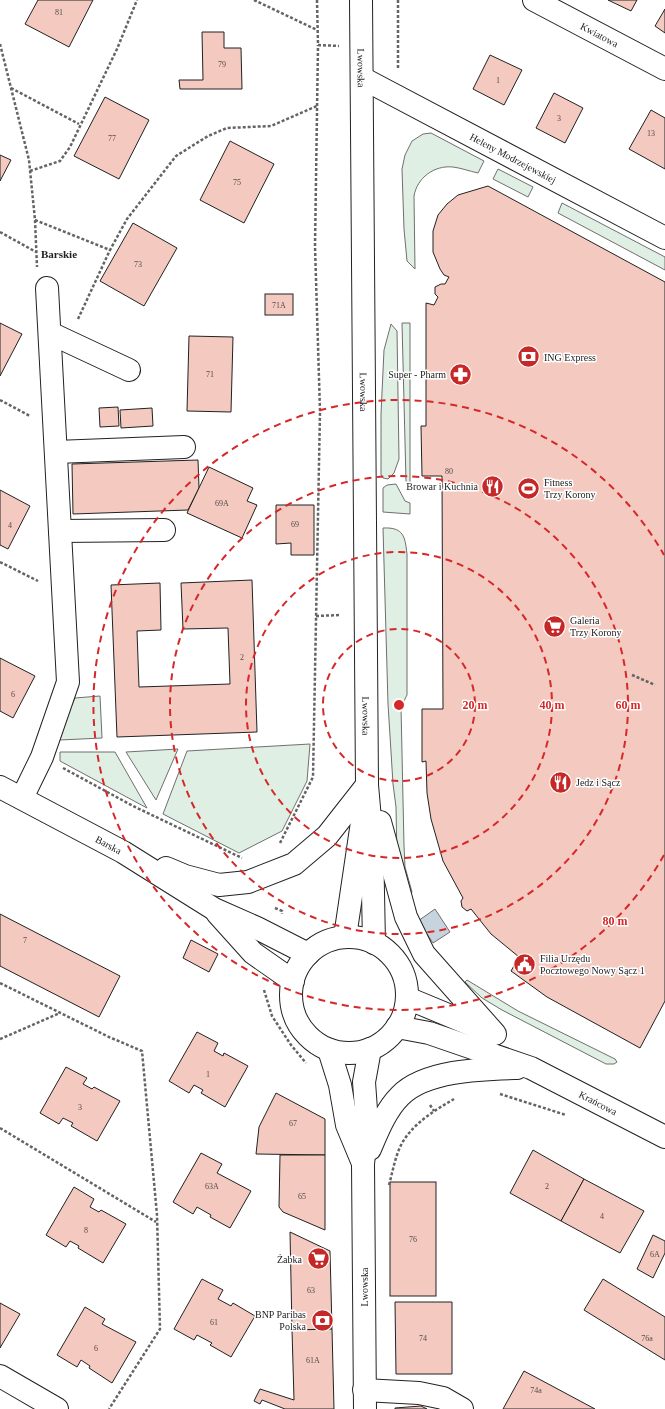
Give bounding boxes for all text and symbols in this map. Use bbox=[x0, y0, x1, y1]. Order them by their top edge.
house number: 81 bbox=[55, 8, 63, 17]
street label: Kwiatowa bbox=[579, 20, 621, 49]
street label: Lwowska bbox=[356, 48, 367, 88]
house number: 79 bbox=[218, 60, 226, 69]
house number: 1 bbox=[496, 76, 500, 85]
house number: 3 bbox=[557, 114, 561, 123]
house number: 13 bbox=[647, 129, 655, 138]
street label: Heleny Modrzejewskiej bbox=[468, 131, 558, 185]
house number: 77 bbox=[108, 134, 116, 143]
house number: 75 bbox=[233, 178, 241, 187]
district label: Barskie bbox=[41, 248, 77, 260]
house number: 73 bbox=[134, 260, 142, 269]
house number: 71A bbox=[272, 301, 286, 310]
bank icon: ING Express bbox=[515, 344, 541, 370]
place label: ING Express bbox=[544, 352, 596, 363]
pharmacy icon: Super - Pharm bbox=[448, 361, 474, 387]
place label: Super - Pharm bbox=[388, 369, 446, 380]
house number: 71 bbox=[206, 370, 214, 379]
street label: Lwowska bbox=[358, 372, 370, 412]
house number: 80 bbox=[445, 467, 453, 476]
restaurant icon: Browar i Kuchnia bbox=[480, 473, 506, 499]
sports icon: Fitness Trzy Korony bbox=[516, 475, 542, 501]
place label: Fitness Trzy Korony bbox=[544, 477, 596, 500]
place label: Browar i Kuchnia bbox=[406, 481, 479, 492]
house number: 69A bbox=[215, 499, 229, 508]
house number: 69 bbox=[291, 520, 299, 529]
house number: 4 bbox=[8, 521, 12, 530]
supermarket icon: Galeria Trzy Korony bbox=[541, 613, 567, 639]
place label: Galeria Trzy Korony bbox=[570, 615, 622, 638]
house number: 2 bbox=[240, 653, 244, 662]
house number: 6 bbox=[11, 690, 15, 699]
street label: Lwowska bbox=[361, 696, 372, 736]
centre of rings bbox=[392, 698, 406, 712]
text: 20 m bbox=[463, 698, 488, 712]
text: 40 m bbox=[540, 698, 565, 712]
text: 60 m bbox=[616, 698, 641, 712]
restaurant icon: Jedz i Sącz bbox=[547, 769, 573, 795]
place label: Jedz i Sącz bbox=[576, 777, 621, 788]
street label: Barska bbox=[94, 833, 124, 856]
text: 80 m bbox=[603, 914, 628, 928]
house number: 7 bbox=[23, 936, 27, 945]
public building icon: Filia Urzędu Pocztowego Nowy Sącz 1 bbox=[511, 951, 537, 977]
place label: Filia Urzędu Pocztowego Nowy Sącz 1 bbox=[540, 953, 645, 976]
house number: 1 bbox=[206, 1070, 210, 1079]
street label: Krańcowa bbox=[577, 1088, 620, 1117]
house number: 3 bbox=[78, 1103, 82, 1112]
house number: 67 bbox=[289, 1119, 297, 1128]
house number: 63A bbox=[205, 1182, 219, 1191]
house number: 2 bbox=[545, 1182, 549, 1191]
house number: 65 bbox=[298, 1192, 306, 1201]
house number: 4 bbox=[600, 1212, 604, 1221]
house number: 8 bbox=[84, 1226, 88, 1235]
house number: 76 bbox=[409, 1235, 417, 1244]
supermarket icon: Żabka bbox=[305, 1246, 331, 1272]
house number: 6A bbox=[650, 1250, 660, 1259]
place label: Żabka bbox=[277, 1254, 303, 1265]
street label: Lwowska bbox=[359, 1267, 370, 1306]
house number: 63 bbox=[307, 1286, 315, 1295]
bank icon: BNP Paribas Polska bbox=[309, 1307, 335, 1333]
place label: BNP Paribas Polska bbox=[255, 1309, 307, 1332]
house number: 61 bbox=[210, 1318, 218, 1327]
house number: 74 bbox=[419, 1334, 427, 1343]
house number: 76a bbox=[641, 1334, 653, 1343]
house number: 6 bbox=[94, 1344, 98, 1353]
house number: 61A bbox=[306, 1356, 320, 1365]
house number: 74a bbox=[530, 1386, 542, 1395]

